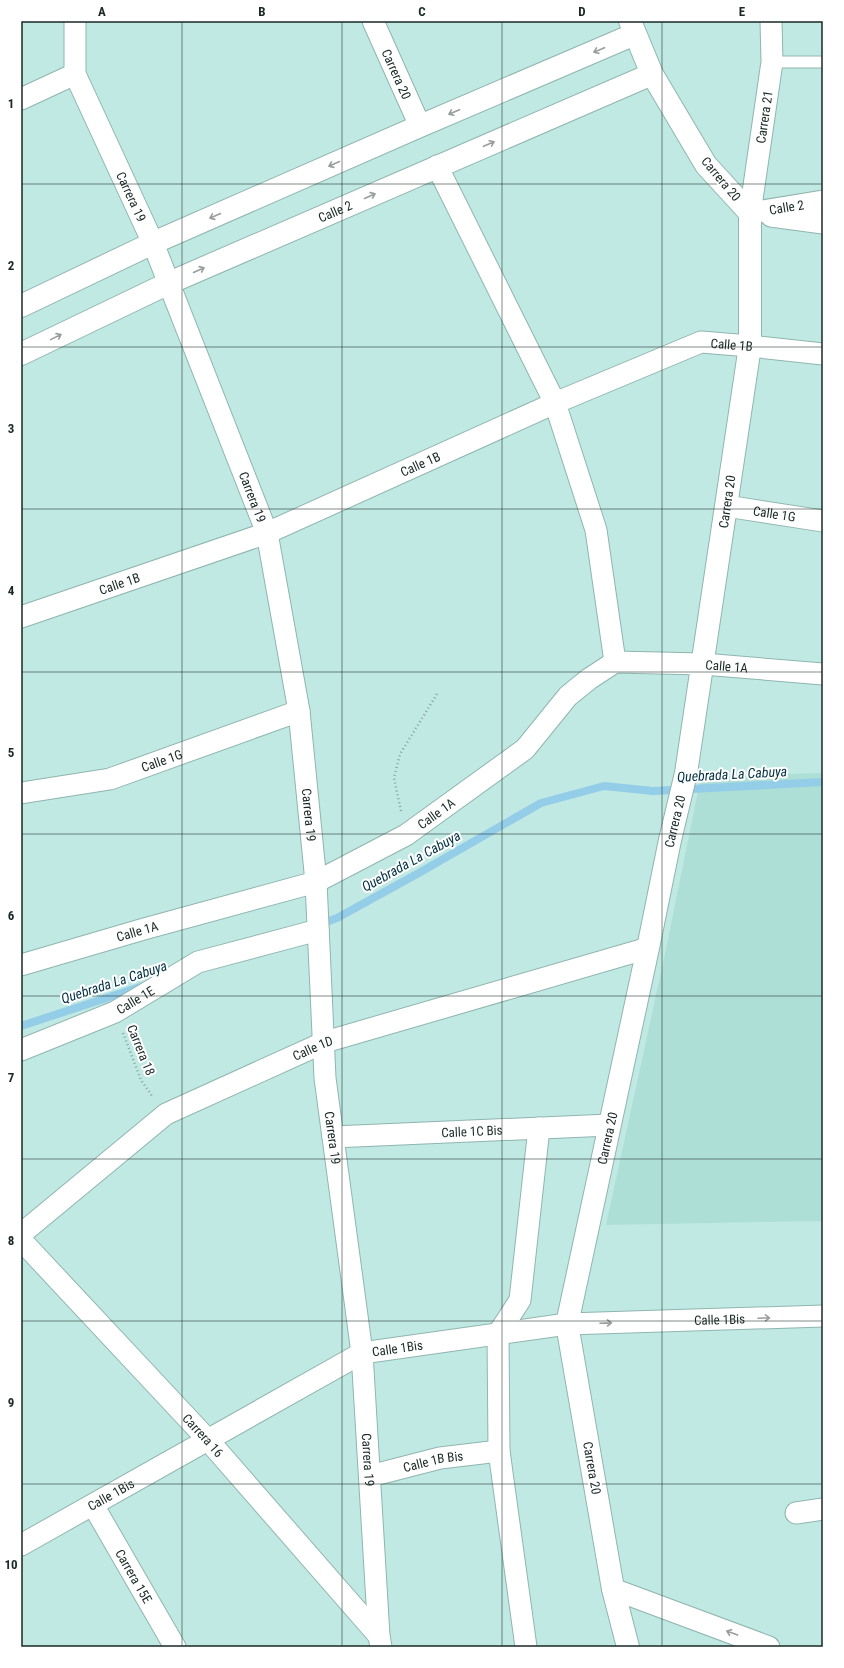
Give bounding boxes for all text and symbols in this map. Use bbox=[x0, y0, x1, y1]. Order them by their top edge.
text: A bbox=[98, 4, 106, 19]
text: B bbox=[258, 4, 266, 19]
text: C bbox=[418, 4, 426, 19]
text: D bbox=[578, 4, 586, 19]
text: E bbox=[739, 4, 746, 19]
one-way arrow bbox=[593, 46, 605, 54]
street label: Carrera 20 bbox=[379, 47, 414, 101]
street label: Carrera 21 bbox=[753, 90, 775, 144]
text: 1 bbox=[8, 96, 14, 111]
one-way arrow bbox=[448, 109, 460, 116]
one-way arrow bbox=[482, 140, 494, 147]
street label: Carrera 20 bbox=[698, 154, 744, 204]
one-way arrow bbox=[329, 160, 341, 168]
street label: Carrera 19 bbox=[114, 169, 150, 224]
one-way arrow bbox=[363, 192, 375, 199]
street label: Calle 2 bbox=[316, 197, 354, 225]
street label: Calle 2 bbox=[768, 197, 805, 217]
one-way arrow bbox=[210, 213, 222, 220]
text: 2 bbox=[8, 258, 15, 273]
one-way arrow bbox=[193, 266, 205, 273]
one-way arrow bbox=[50, 333, 62, 340]
street label: Calle 1B bbox=[710, 335, 753, 354]
text: 3 bbox=[8, 421, 14, 436]
street label: Calle 1B bbox=[398, 448, 442, 479]
street label: Carrera 19 bbox=[236, 469, 270, 524]
street label: Carrera 20 bbox=[715, 474, 738, 529]
street label: Calle 1G bbox=[752, 503, 797, 524]
street label: Calle 1B bbox=[97, 569, 142, 597]
text: 4 bbox=[8, 583, 15, 598]
street label: Calle 1A bbox=[705, 657, 749, 675]
text: 5 bbox=[8, 745, 15, 760]
street label: Calle 1G bbox=[139, 746, 184, 775]
water label: Quebrada La Cabuya bbox=[677, 763, 787, 785]
street label: Carrera 19 bbox=[299, 788, 319, 842]
street label: Calle 1A bbox=[414, 794, 458, 832]
street label: Carrera 20 bbox=[661, 794, 688, 849]
water label: Quebrada La Cabuya bbox=[359, 827, 463, 895]
text: 6 bbox=[8, 908, 15, 923]
street label: Calle 1A bbox=[115, 918, 160, 944]
water label: Quebrada La Cabuya bbox=[59, 957, 169, 1007]
street label: Calle 1E bbox=[114, 983, 157, 1017]
street label: Carrera 18 bbox=[124, 1023, 158, 1077]
street label: Calle 1D bbox=[290, 1033, 334, 1063]
text: 7 bbox=[8, 1070, 15, 1085]
street label: Carrera 19 bbox=[322, 1110, 344, 1165]
street label: Carrera 20 bbox=[594, 1111, 620, 1166]
street label: Calle 1C Bis bbox=[441, 1122, 503, 1140]
text: 8 bbox=[8, 1233, 14, 1248]
street label: Calle 1Bis bbox=[694, 1311, 745, 1328]
one-way arrow bbox=[757, 1314, 770, 1322]
one-way arrow bbox=[599, 1319, 612, 1327]
street label: Calle 1Bis bbox=[371, 1337, 424, 1359]
text: 9 bbox=[8, 1395, 14, 1410]
street label: Carrera 16 bbox=[180, 1410, 227, 1460]
street label: Carrera 19 bbox=[359, 1433, 377, 1487]
street label: Carrera 20 bbox=[580, 1440, 604, 1496]
street label: Calle 1B Bis bbox=[401, 1448, 464, 1475]
street label: Calle 1Bis bbox=[85, 1475, 137, 1514]
street label: Carrera 15E bbox=[113, 1546, 155, 1606]
text: 10 bbox=[4, 1557, 18, 1572]
one-way arrow bbox=[727, 1629, 739, 1637]

